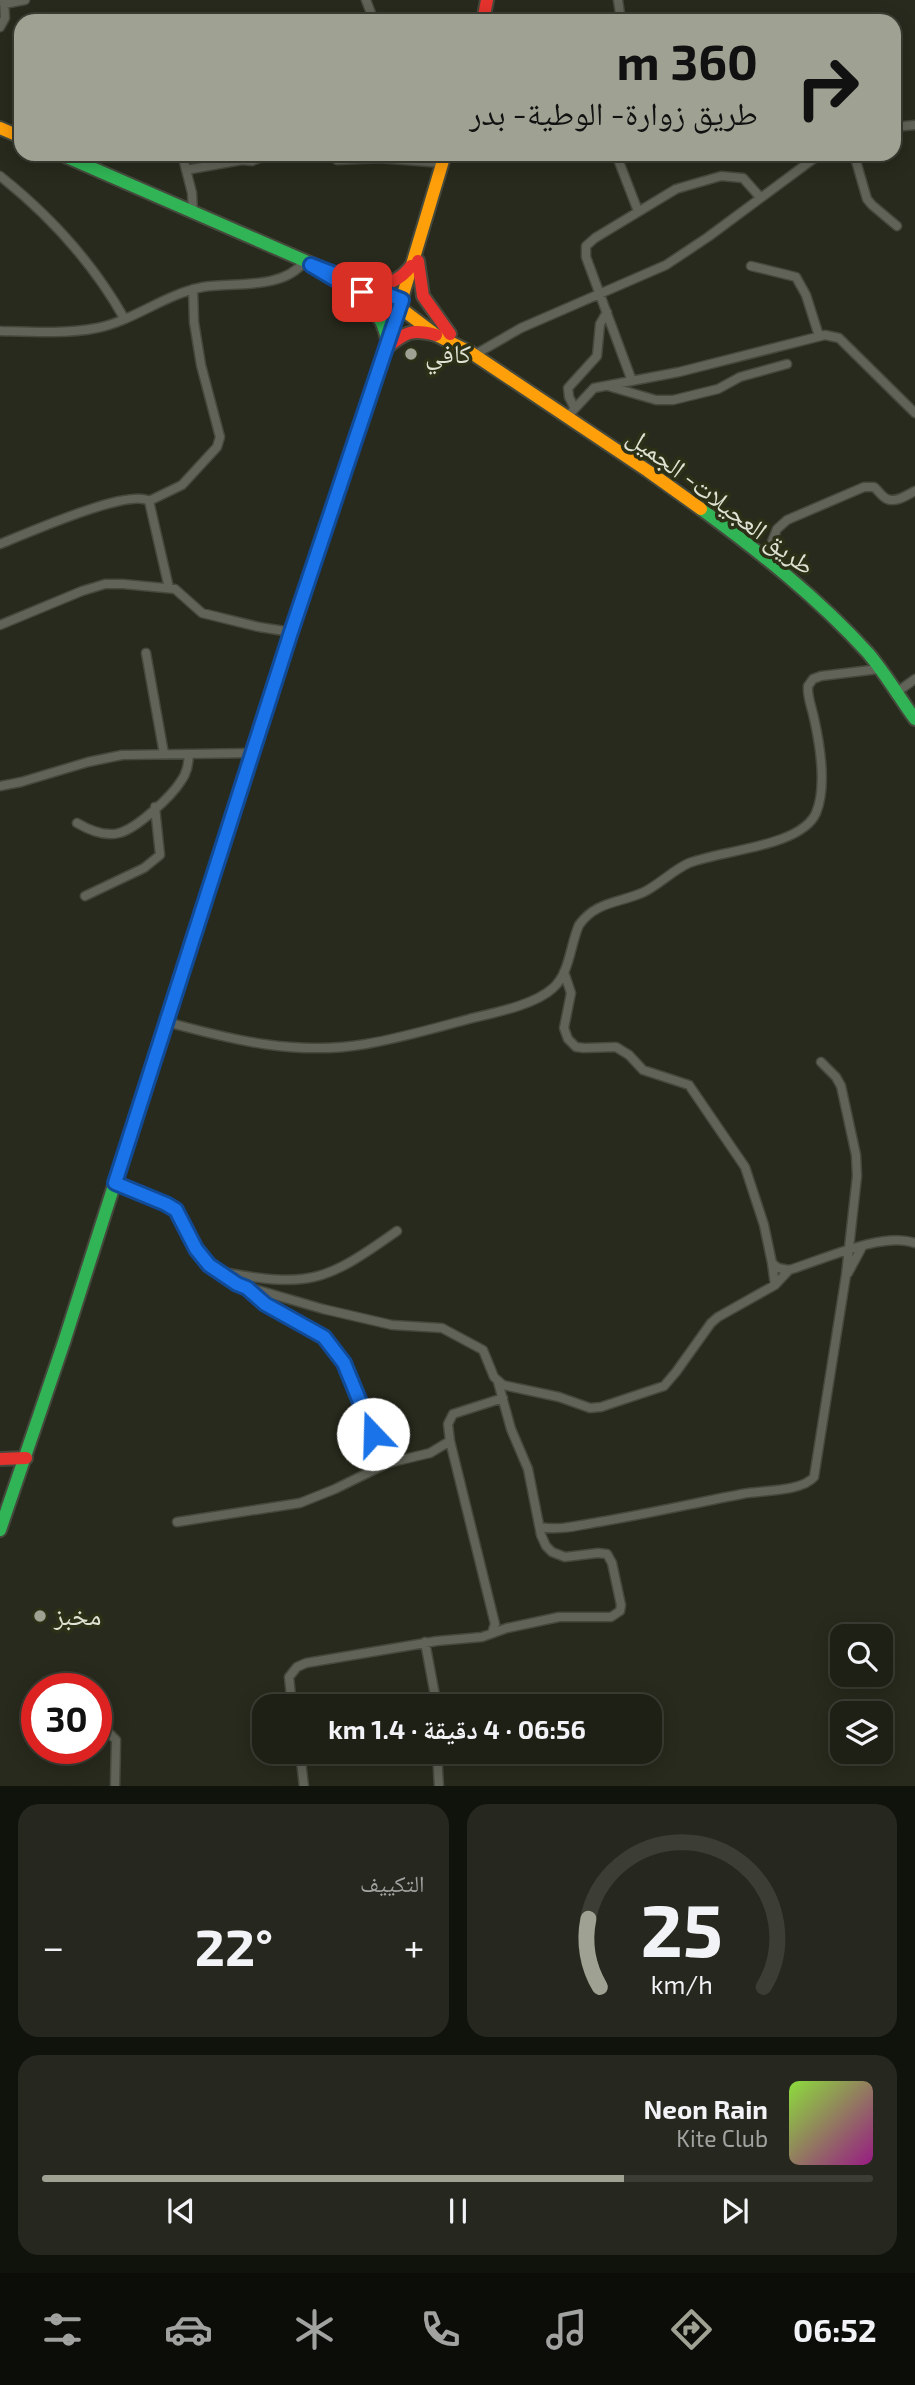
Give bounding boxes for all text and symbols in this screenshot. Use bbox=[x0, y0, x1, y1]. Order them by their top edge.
text: 360 m bbox=[617, 31, 758, 90]
icon: right bbox=[782, 42, 873, 133]
text: طريق زوارة- الوطية- بدر bbox=[469, 93, 758, 131]
pin bbox=[332, 262, 392, 322]
icon: arrive bbox=[343, 273, 381, 311]
place label: كافي bbox=[425, 337, 471, 375]
marker: كافي bbox=[403, 346, 419, 362]
street label: طريق العجيلات- الجميل bbox=[621, 419, 822, 582]
position arrow bbox=[336, 1397, 410, 1471]
place label: مخبز bbox=[53, 1599, 101, 1631]
marker: مخبز bbox=[32, 1608, 48, 1624]
map controls bbox=[830, 1624, 893, 1764]
button: search bbox=[830, 1624, 893, 1687]
speed limit sign: 30 bbox=[21, 1673, 112, 1764]
button: layers bbox=[830, 1701, 893, 1764]
text: 06:56 · 4 دقيقة · 1.4 km bbox=[328, 1713, 586, 1744]
text: التكييف bbox=[360, 1869, 425, 1897]
text: 25 bbox=[641, 1884, 723, 1972]
text: 22° bbox=[195, 1914, 273, 1976]
text: − bbox=[42, 1923, 64, 1969]
text: + bbox=[404, 1923, 425, 1969]
text: km/h bbox=[651, 1968, 713, 1998]
text: Neon Rain bbox=[644, 2093, 768, 2124]
text: Kite Club bbox=[676, 2124, 768, 2152]
icon: previous bbox=[162, 2192, 200, 2230]
icon: pause bbox=[439, 2192, 477, 2230]
icon: next bbox=[716, 2192, 754, 2230]
icon: filters bbox=[38, 2305, 87, 2354]
icon: car bbox=[164, 2305, 213, 2354]
icon: climate bbox=[290, 2305, 339, 2354]
icon: phone bbox=[416, 2305, 465, 2354]
icon: music bbox=[542, 2305, 591, 2354]
icon: directions bbox=[667, 2305, 716, 2354]
text: 06:52 bbox=[793, 2310, 877, 2348]

